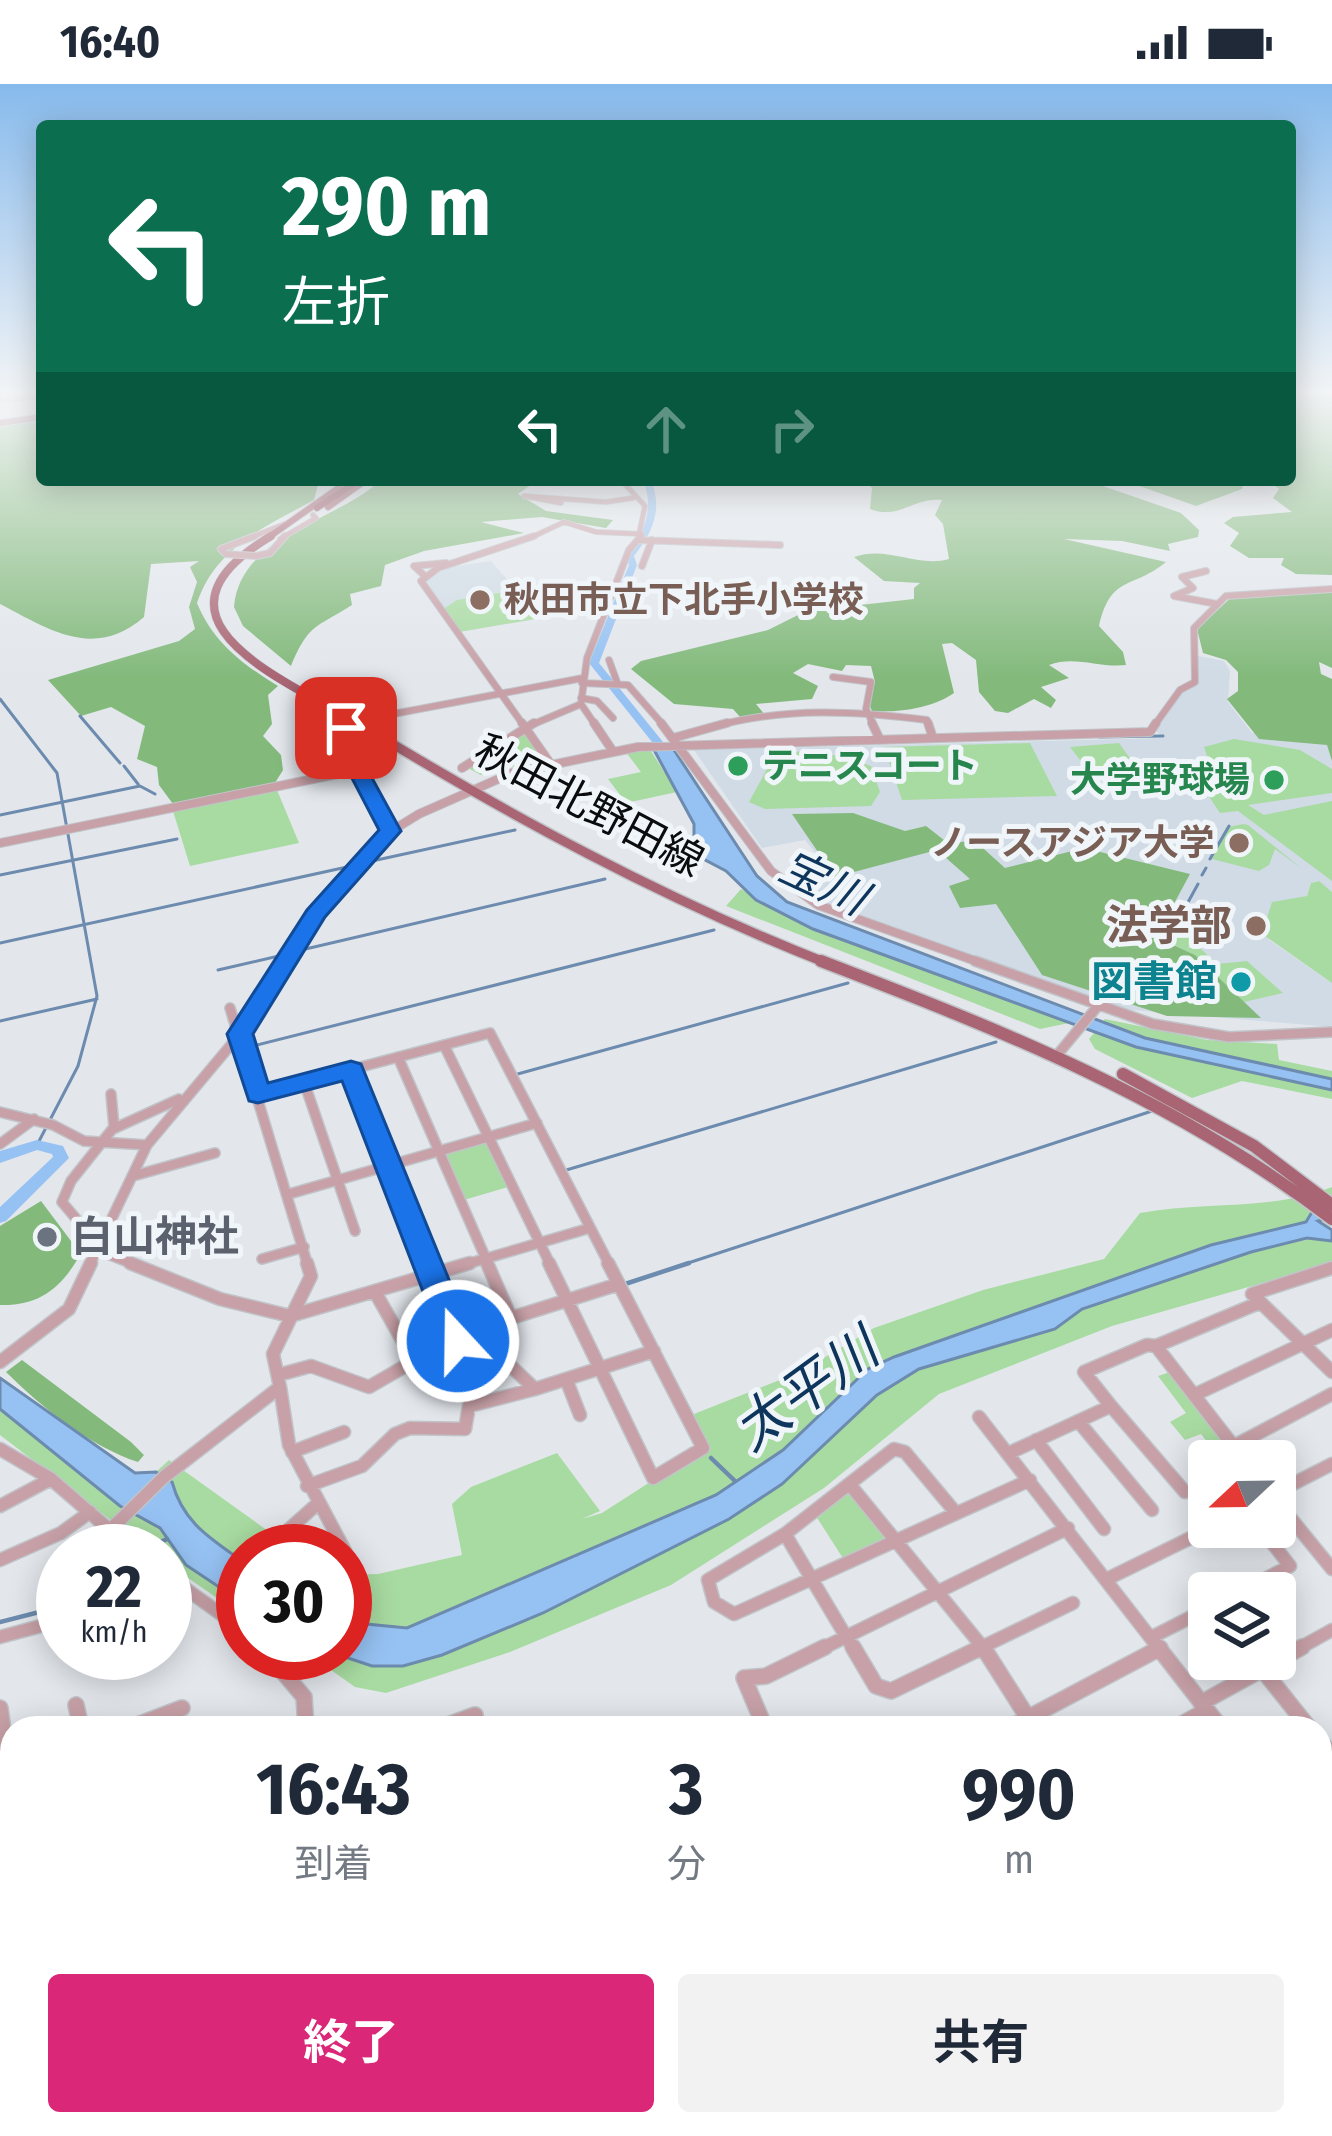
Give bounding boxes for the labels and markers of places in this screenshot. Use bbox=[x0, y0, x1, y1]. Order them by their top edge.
place label: 秋田市立下北手小学校 bbox=[504, 578, 864, 622]
marker: 秋田市立下北手小学校 bbox=[467, 587, 493, 613]
pin bbox=[295, 677, 397, 779]
place label: テニスコート bbox=[762, 744, 978, 788]
marker: テニスコート bbox=[725, 753, 751, 779]
place label: 大学野球場 bbox=[1070, 758, 1250, 802]
marker: 大学野球場 bbox=[1261, 767, 1287, 793]
place label: ノースアジア大学 bbox=[930, 821, 1215, 865]
marker: ノースアジア大学 bbox=[1226, 830, 1252, 856]
place label: 法学部 bbox=[1106, 901, 1232, 951]
marker: 法学部 bbox=[1243, 913, 1269, 939]
place label: 図書館 bbox=[1091, 957, 1217, 1007]
marker: 図書館 bbox=[1228, 969, 1254, 995]
place label: 白山神社 bbox=[71, 1212, 239, 1262]
marker: 白山神社 bbox=[34, 1224, 60, 1250]

